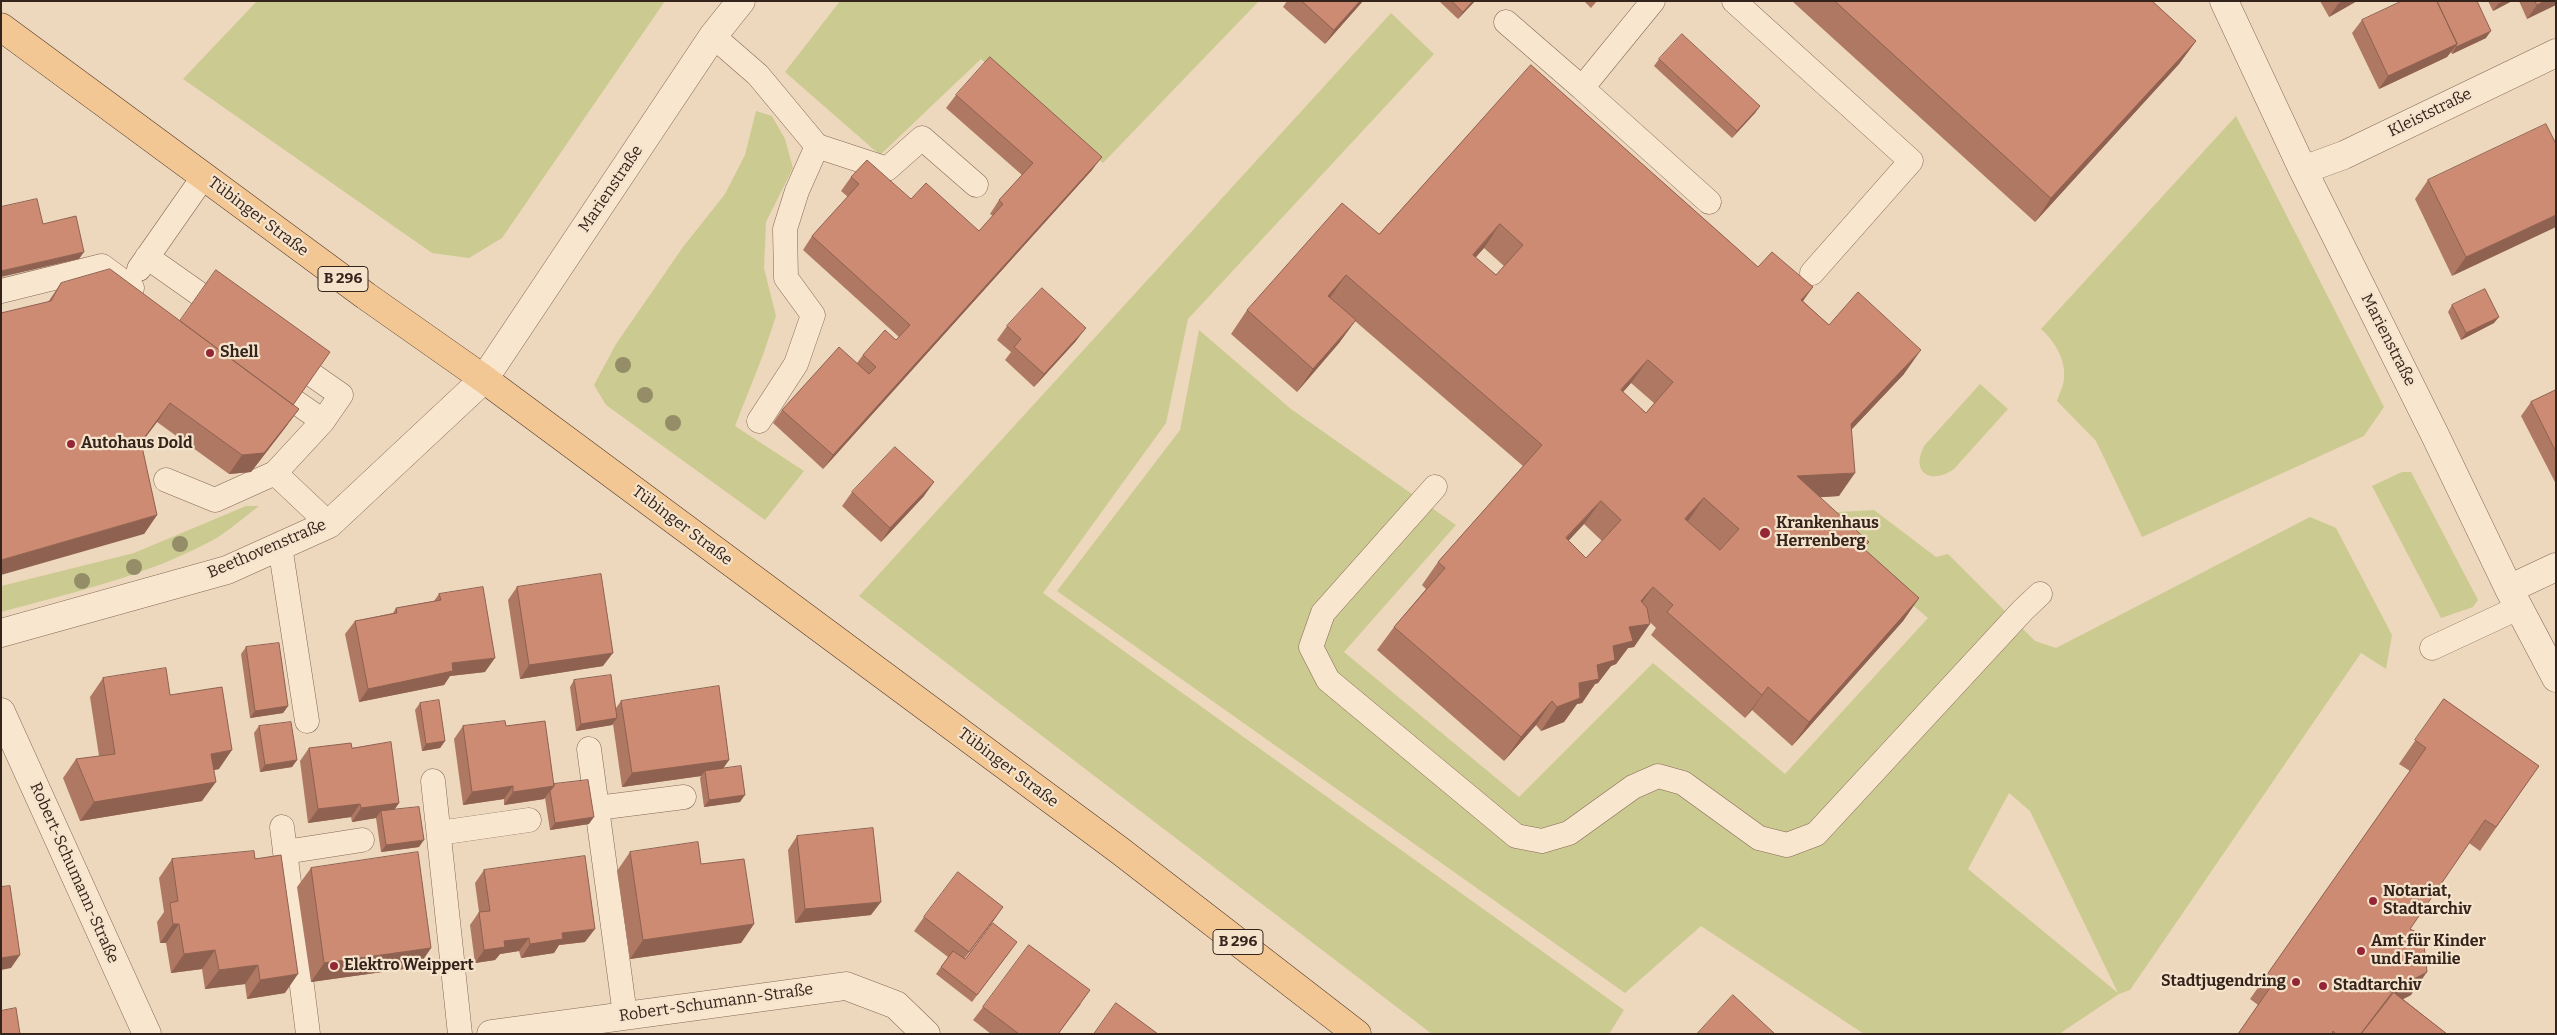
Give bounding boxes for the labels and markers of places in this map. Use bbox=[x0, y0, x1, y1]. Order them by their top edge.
place label: Shell bbox=[220, 343, 258, 363]
marker: Shell bbox=[204, 347, 216, 359]
place label: Autohaus Dold bbox=[81, 434, 193, 454]
marker: Autohaus Dold bbox=[65, 438, 77, 450]
place label: Krankenhaus Herrenberg bbox=[1776, 514, 1879, 552]
marker: Krankenhaus Herrenberg bbox=[1758, 526, 1772, 540]
place label: Notariat, Stadtarchiv bbox=[2383, 882, 2472, 920]
marker: Notariat, Stadtarchiv bbox=[2367, 895, 2379, 907]
place label: Amt für Kinder und Familie bbox=[2371, 932, 2486, 970]
marker: Amt für Kinder und Familie bbox=[2355, 945, 2367, 957]
place label: Elektro Weippert bbox=[344, 956, 474, 976]
marker: Elektro Weippert bbox=[328, 960, 340, 972]
place label: Stadtjugendring bbox=[2161, 972, 2286, 992]
marker: Stadtjugendring bbox=[2290, 976, 2302, 988]
place label: Stadtarchiv bbox=[2333, 976, 2422, 996]
marker: Stadtarchiv bbox=[2317, 980, 2329, 992]

